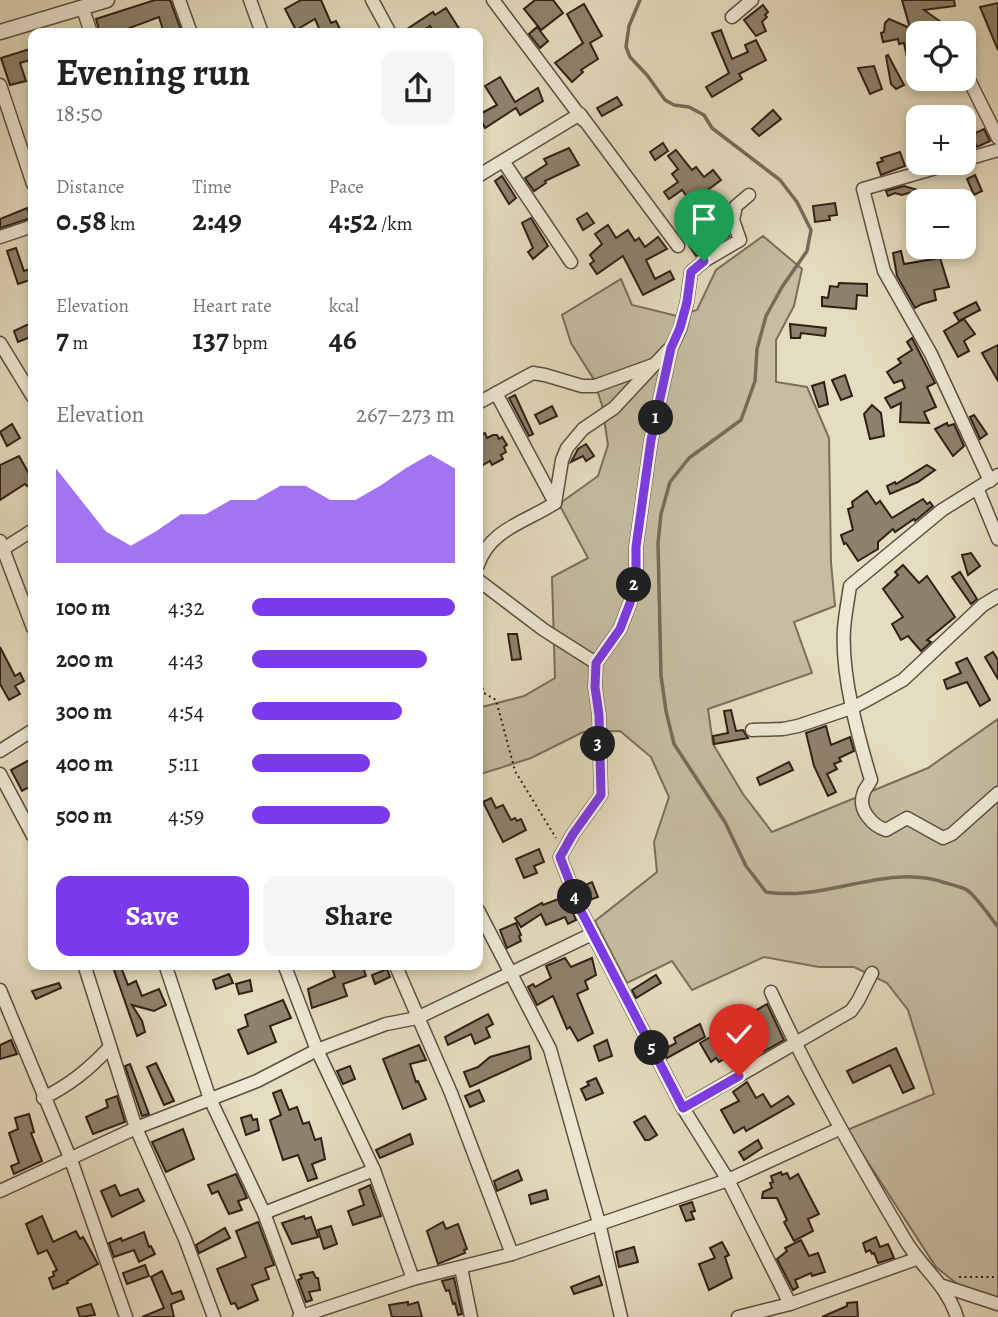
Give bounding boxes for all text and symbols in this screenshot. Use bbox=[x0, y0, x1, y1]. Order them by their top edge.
map controls bbox=[906, 21, 976, 259]
button: locate bbox=[906, 21, 976, 91]
text: Evening run bbox=[56, 46, 250, 98]
button: share bbox=[381, 51, 455, 125]
text: 18:50 bbox=[56, 98, 103, 129]
button: + bbox=[906, 105, 976, 175]
text: Distance bbox=[56, 174, 124, 200]
text: Time bbox=[192, 174, 232, 200]
text: Pace bbox=[329, 174, 364, 200]
pin bbox=[674, 189, 734, 261]
button: − bbox=[906, 189, 976, 259]
text: 0.58 bbox=[56, 200, 107, 240]
text: 2:49 bbox=[192, 200, 242, 240]
text: 4:52 bbox=[329, 200, 377, 240]
icon: arrive bbox=[685, 200, 723, 238]
text: km bbox=[107, 211, 136, 237]
text: /km bbox=[377, 211, 412, 237]
text: Elevation bbox=[56, 293, 129, 319]
text: Heart rate bbox=[192, 293, 272, 319]
text: kcal bbox=[329, 293, 359, 319]
text: 7 bbox=[56, 319, 69, 359]
text: 137 bbox=[192, 319, 229, 359]
text: 46 bbox=[329, 319, 357, 359]
text: m bbox=[69, 330, 88, 356]
text: bpm bbox=[229, 330, 268, 356]
text: Elevation bbox=[56, 399, 144, 430]
text: 267–273 m bbox=[356, 399, 455, 430]
pin: 1 bbox=[638, 400, 674, 436]
text: 1 bbox=[652, 404, 659, 430]
pin: 2 bbox=[616, 568, 652, 602]
text: 2 bbox=[629, 571, 638, 597]
text: 100 m bbox=[56, 592, 111, 623]
text: 4:32 bbox=[168, 592, 204, 623]
text: 200 m bbox=[56, 644, 114, 675]
text: 4:43 bbox=[168, 644, 204, 675]
text: 300 m bbox=[56, 696, 112, 727]
text: 4:54 bbox=[168, 696, 204, 727]
pin: 3 bbox=[580, 726, 616, 762]
text: 3 bbox=[593, 730, 602, 756]
text: 400 m bbox=[56, 748, 113, 779]
text: 5:11 bbox=[168, 748, 199, 779]
text: 500 m bbox=[56, 800, 112, 831]
text: 4:59 bbox=[168, 800, 204, 831]
button: Save bbox=[56, 876, 249, 956]
button: Share bbox=[263, 876, 455, 956]
pin: 4 bbox=[558, 880, 592, 914]
text: 4 bbox=[570, 883, 579, 909]
pin bbox=[709, 1004, 769, 1076]
icon: check bbox=[720, 1015, 758, 1053]
pin: 5 bbox=[634, 1030, 670, 1066]
text: 5 bbox=[647, 1034, 656, 1060]

